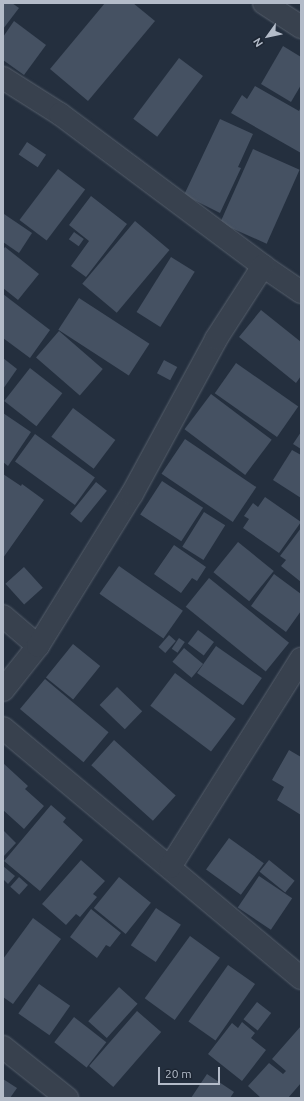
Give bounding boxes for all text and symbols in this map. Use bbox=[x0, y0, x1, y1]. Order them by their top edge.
north arrow bbox=[248, 16, 288, 56]
text: N bbox=[251, 36, 265, 49]
scale bar bbox=[160, 1059, 222, 1085]
text: 20 m bbox=[165, 1067, 192, 1080]

